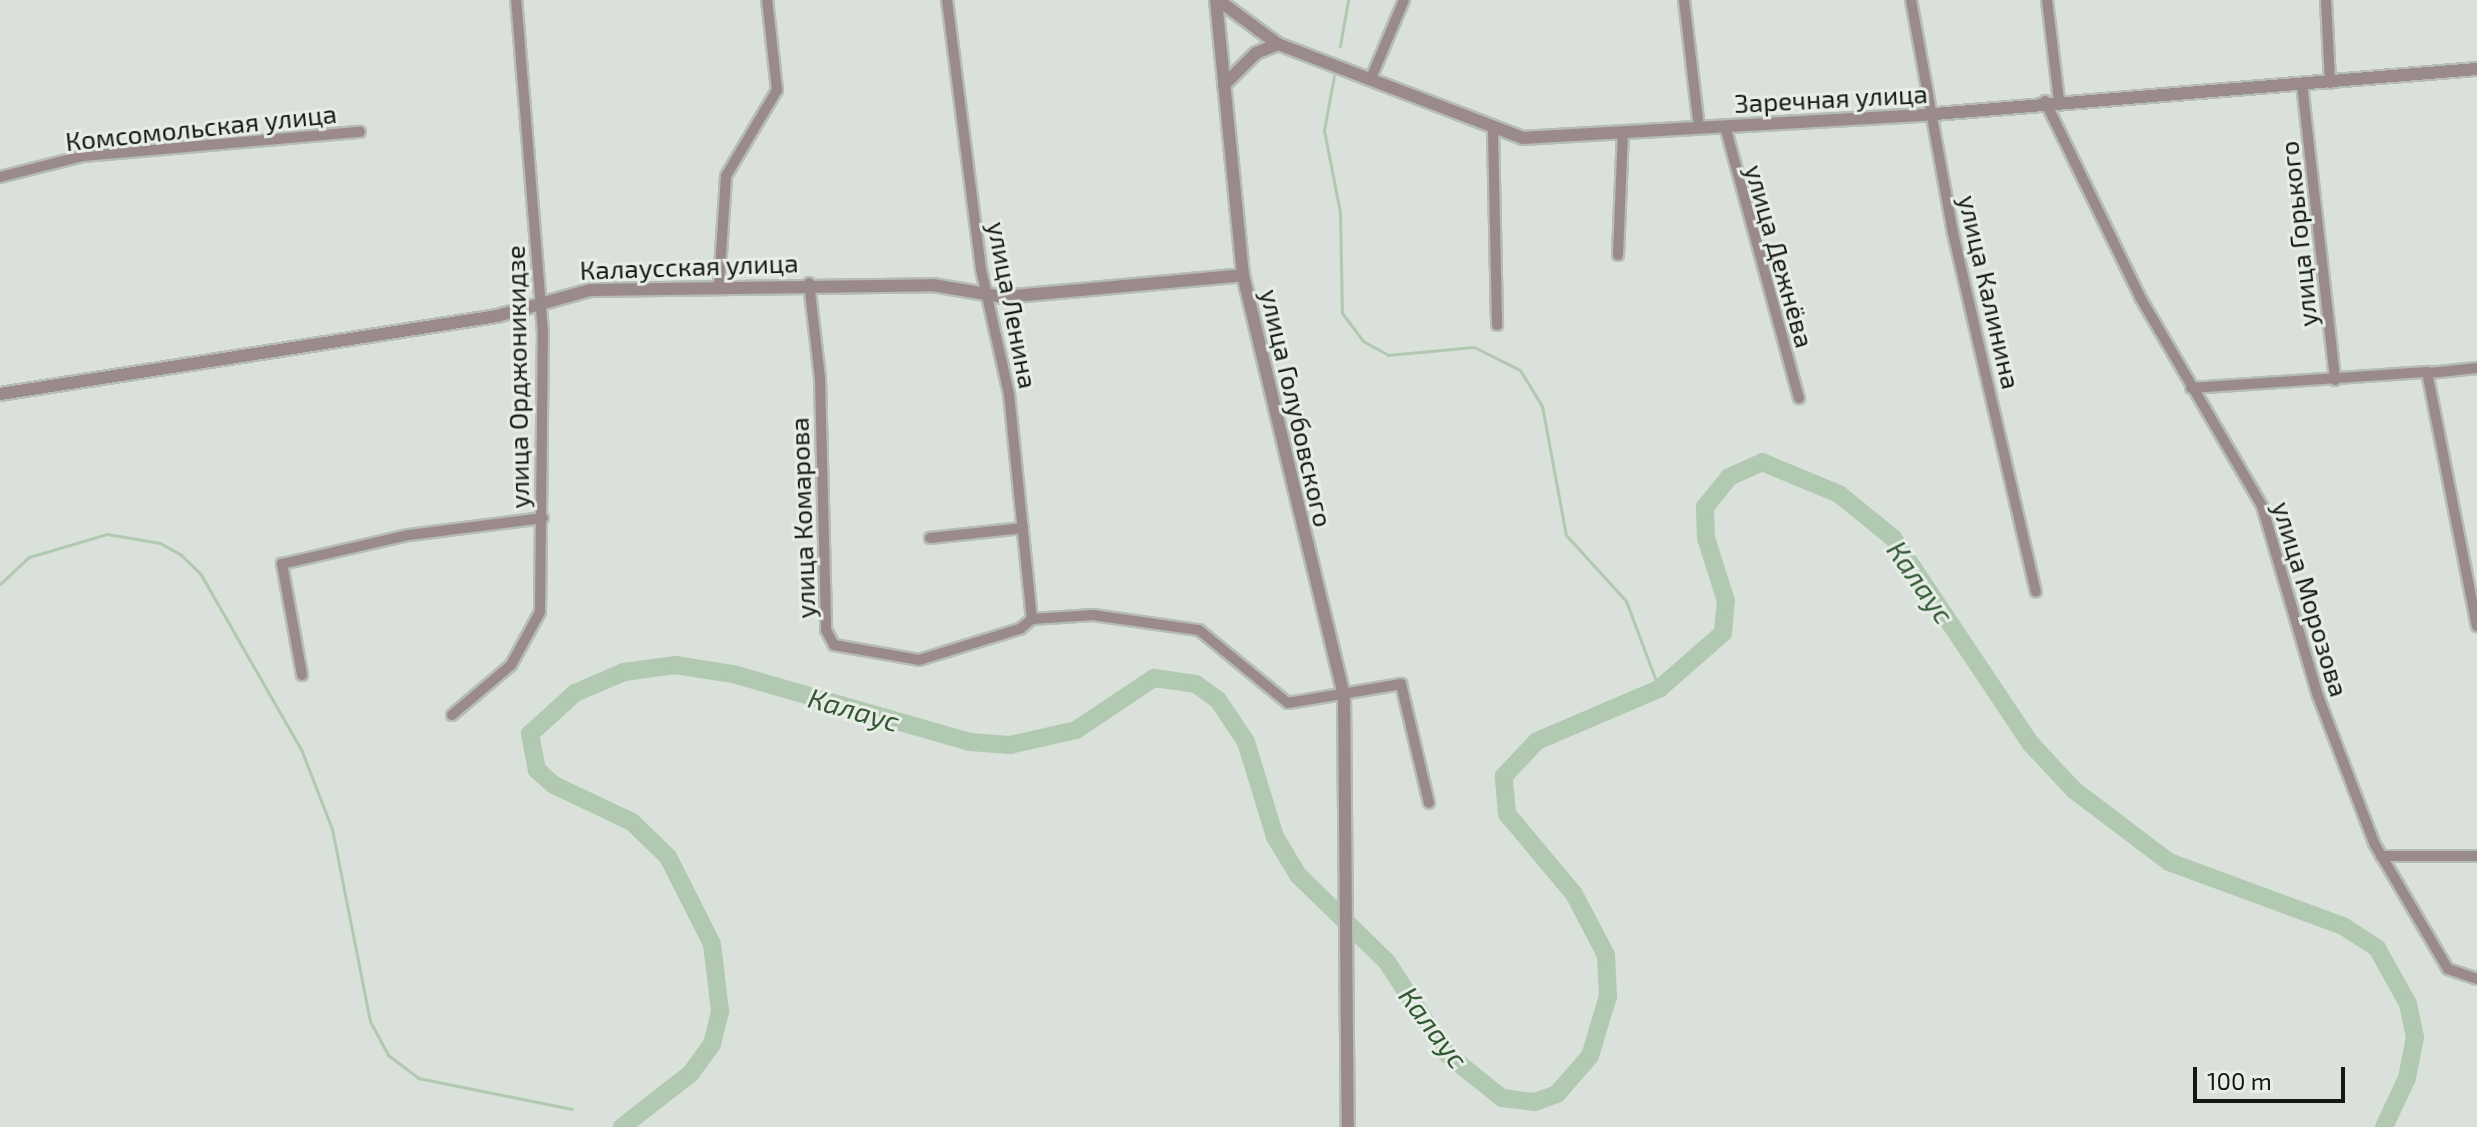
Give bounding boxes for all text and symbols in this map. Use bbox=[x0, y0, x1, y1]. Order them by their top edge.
street label: Заречная улица bbox=[1733, 77, 1929, 119]
street label: Комсомольская улица bbox=[64, 97, 338, 157]
street label: улица Горького bbox=[2273, 140, 2323, 328]
street label: улица Дежнёва bbox=[1739, 161, 1821, 351]
street label: улица Калинина bbox=[1953, 192, 2027, 392]
street label: улица Ленина bbox=[982, 219, 1044, 391]
street label: улица Орджоникидзе bbox=[499, 245, 535, 509]
street label: Калаусская улица bbox=[579, 247, 799, 285]
street label: улица Голубовского bbox=[1254, 286, 1340, 530]
street label: улица Комарова bbox=[783, 417, 821, 619]
street label: улица Морозова bbox=[2266, 498, 2356, 700]
water label: Калаус bbox=[1880, 534, 1962, 630]
water label: Калаус bbox=[805, 680, 903, 738]
water label: Калаус bbox=[1393, 980, 1475, 1074]
scale bar bbox=[2197, 1051, 2349, 1101]
text: 100 m bbox=[2207, 1066, 2272, 1095]

